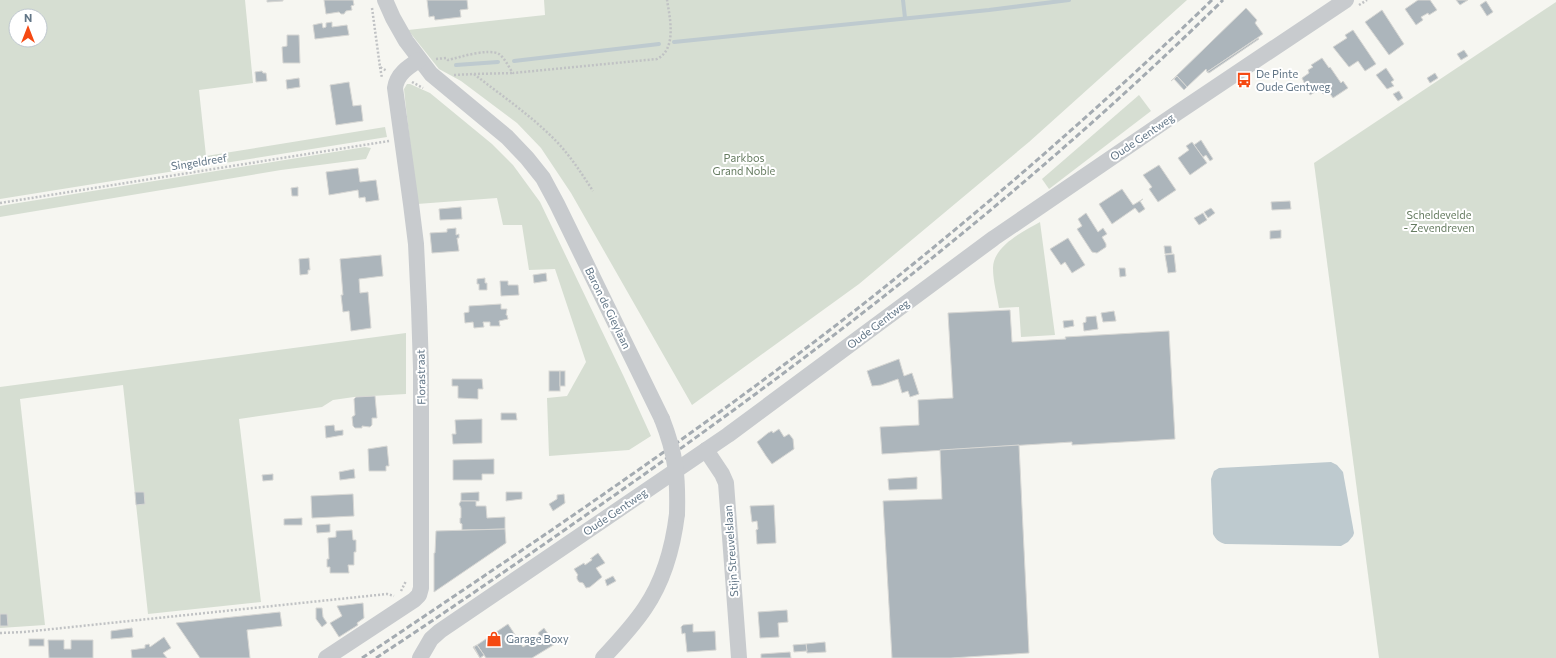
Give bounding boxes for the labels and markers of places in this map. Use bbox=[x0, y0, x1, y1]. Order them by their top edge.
place label: De Pinte Oude Gentweg bbox=[1256, 67, 1330, 93]
bus stop icon: De Pinte Oude Gentweg bbox=[1235, 71, 1253, 89]
shop icon: Garage Boxy bbox=[485, 630, 503, 648]
place label: Garage Boxy bbox=[506, 632, 569, 645]

